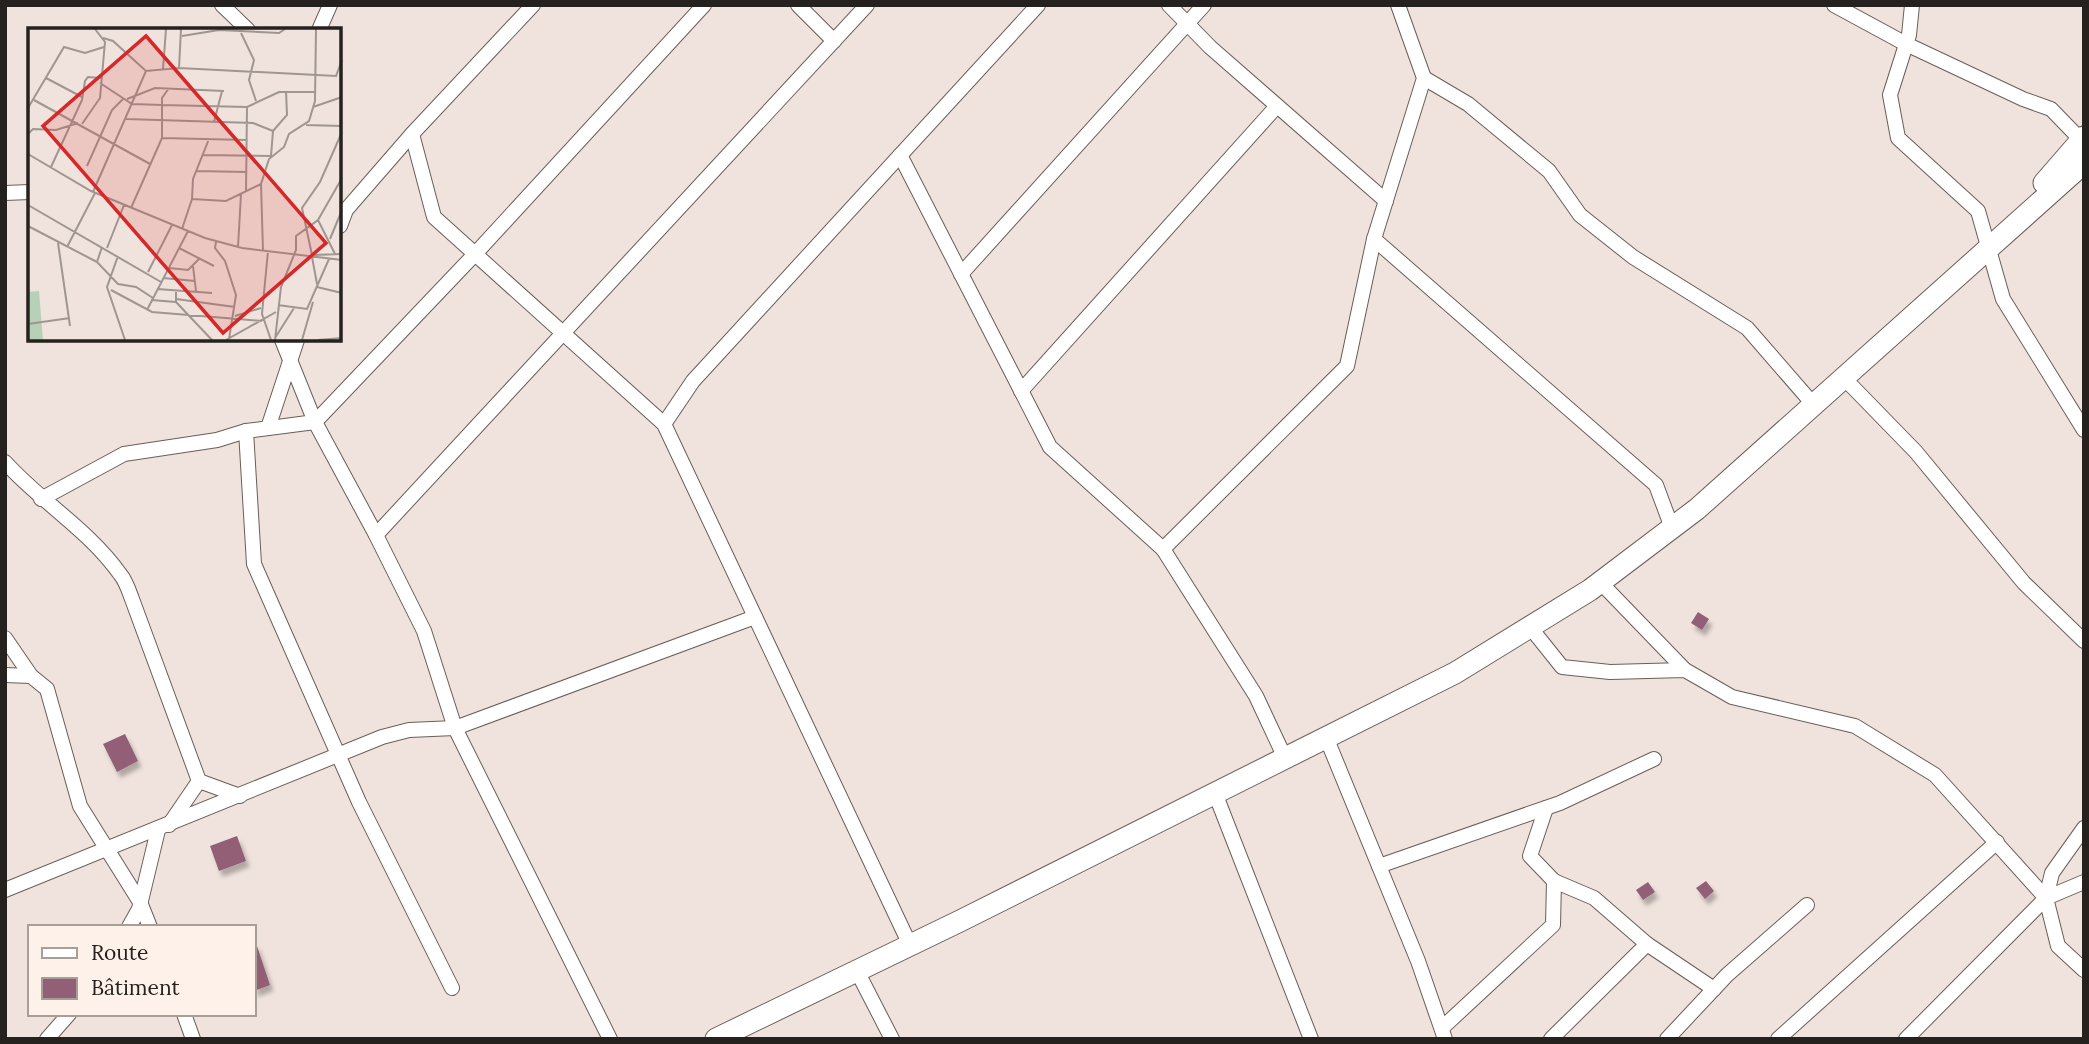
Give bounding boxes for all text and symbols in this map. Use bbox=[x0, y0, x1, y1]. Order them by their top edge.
inset map bbox=[28, 28, 341, 341]
legend bbox=[28, 925, 256, 1016]
text: Route bbox=[91, 939, 148, 966]
text: Bâtiment bbox=[91, 974, 180, 1001]

